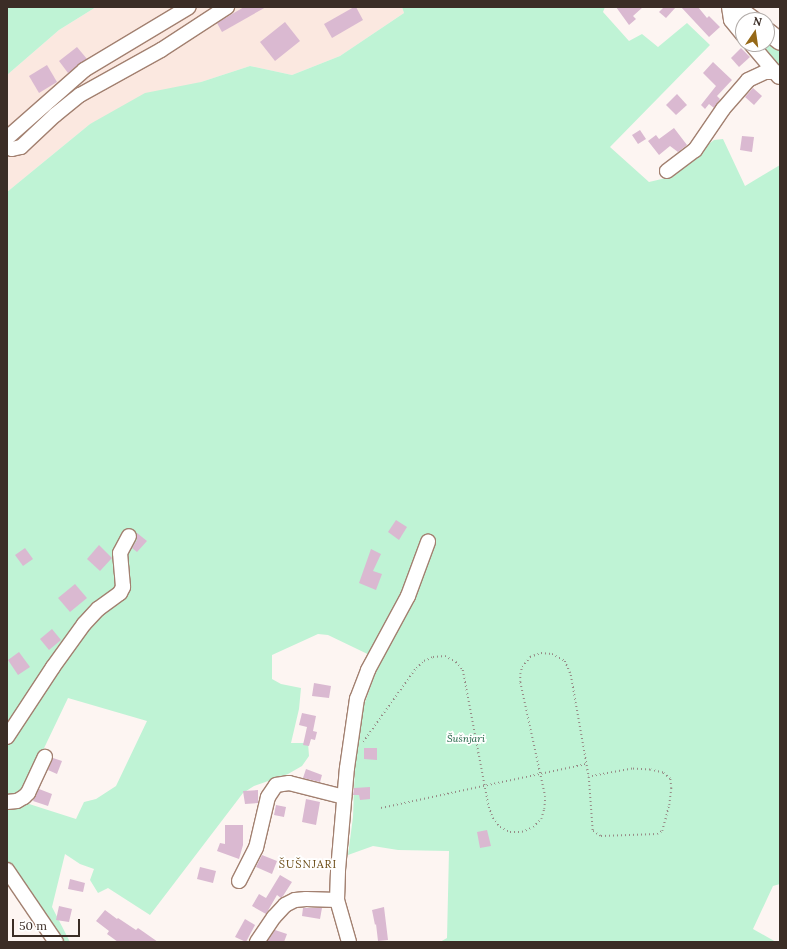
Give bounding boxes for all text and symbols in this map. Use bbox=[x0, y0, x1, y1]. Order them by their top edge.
north arrow bbox=[735, 12, 775, 52]
text: N bbox=[752, 14, 763, 29]
park label: Šušnjari bbox=[447, 733, 485, 745]
district label: ŠUŠNJARI bbox=[279, 857, 337, 871]
scale bar bbox=[14, 911, 82, 937]
text: 50 m bbox=[19, 918, 47, 933]

